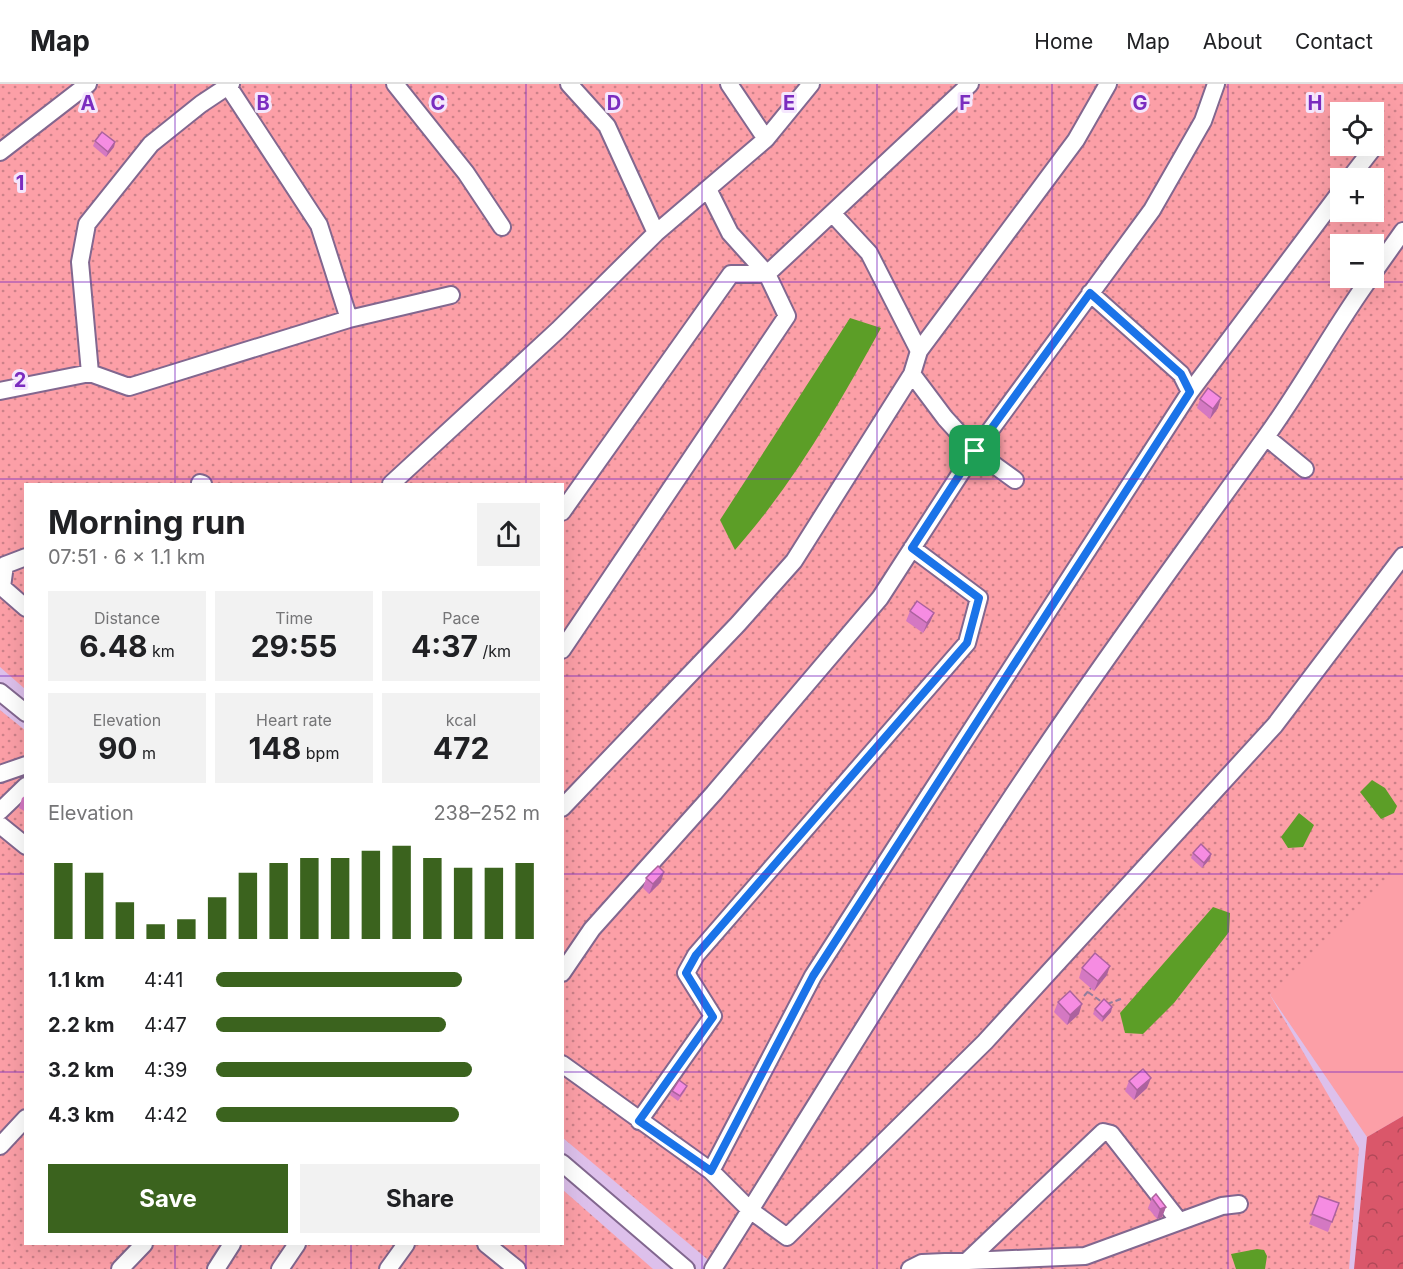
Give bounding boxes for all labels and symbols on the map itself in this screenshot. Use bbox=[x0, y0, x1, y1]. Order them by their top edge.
text: A bbox=[81, 91, 96, 115]
text: B bbox=[256, 91, 270, 115]
text: C bbox=[431, 91, 445, 115]
text: D bbox=[607, 91, 621, 115]
text: E bbox=[783, 91, 795, 115]
text: F bbox=[959, 91, 971, 115]
text: G bbox=[1132, 91, 1148, 115]
text: H bbox=[1308, 91, 1322, 115]
text: 1 bbox=[16, 171, 24, 195]
text: 2 bbox=[14, 368, 26, 392]
pin bbox=[949, 425, 1000, 476]

